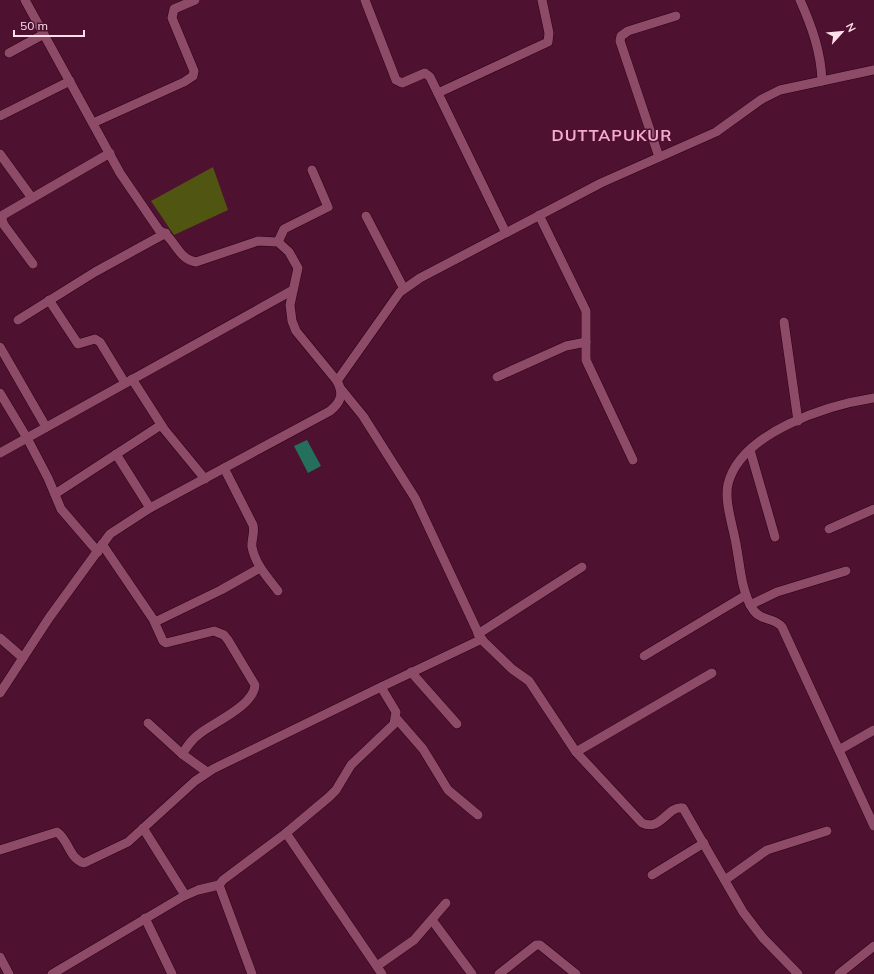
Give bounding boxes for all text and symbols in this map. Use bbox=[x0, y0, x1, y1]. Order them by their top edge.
scale bar bbox=[14, 12, 84, 38]
north arrow bbox=[822, 12, 862, 52]
text: 50 m bbox=[20, 18, 48, 33]
text: N bbox=[843, 21, 859, 34]
district label: DUTTAPUKUR bbox=[552, 125, 672, 145]

